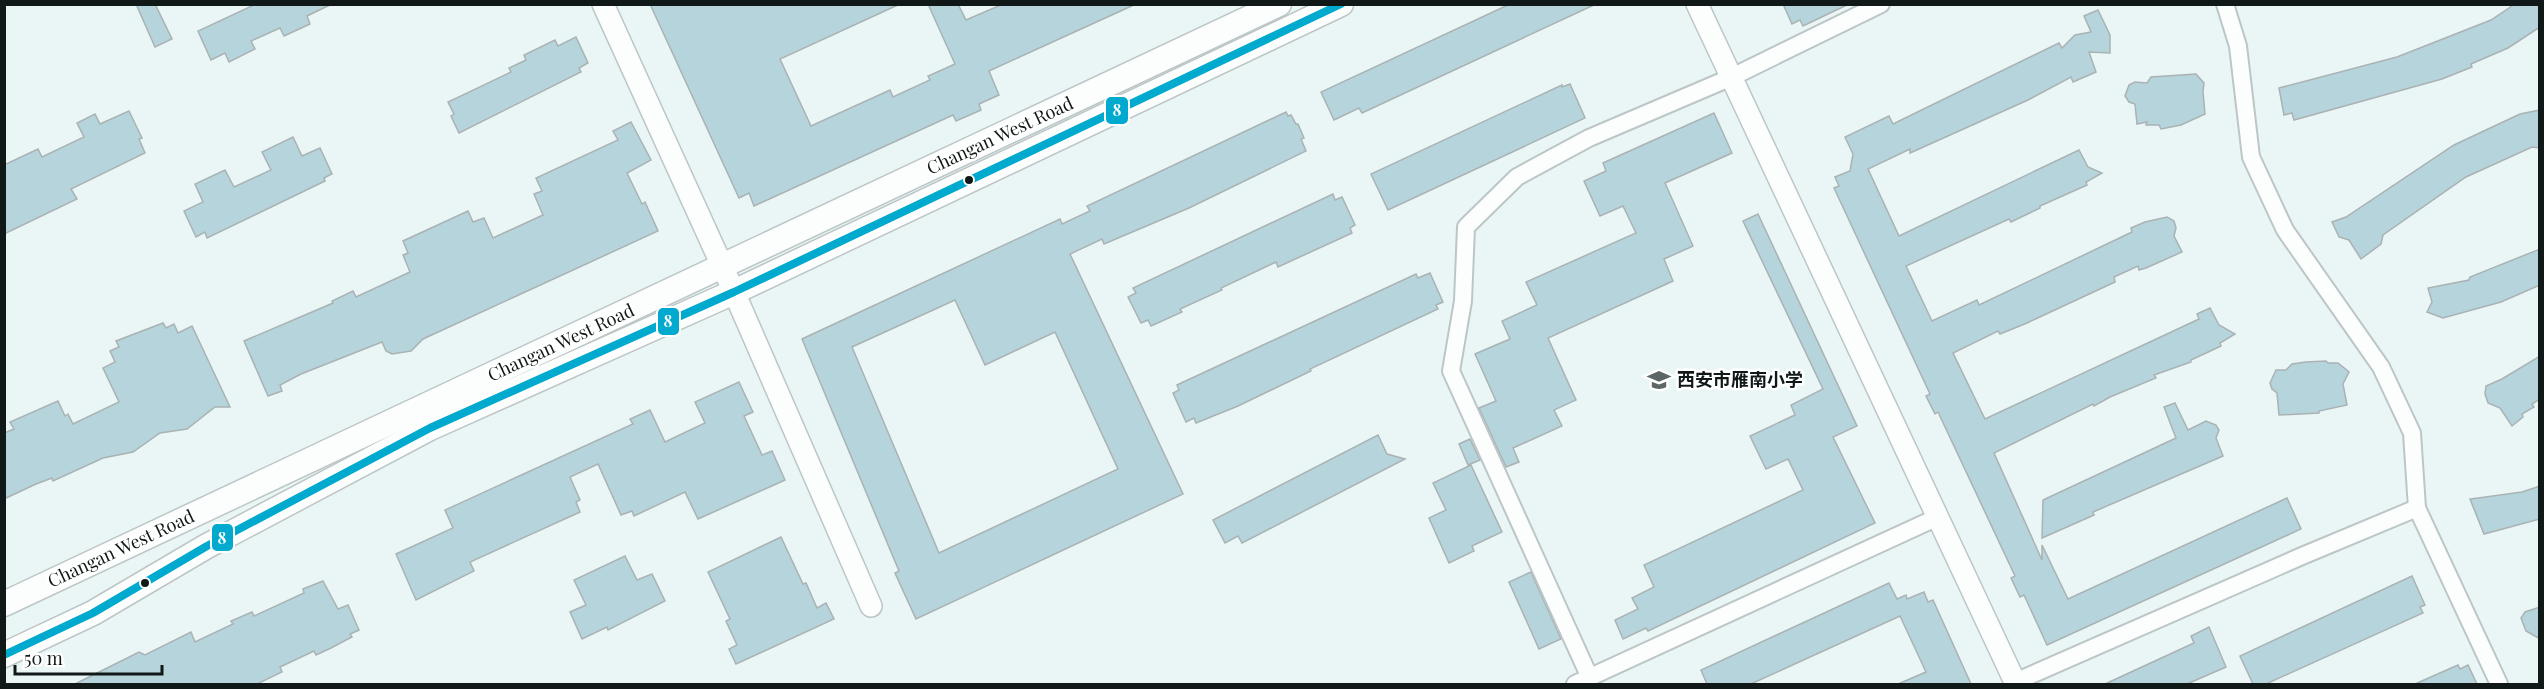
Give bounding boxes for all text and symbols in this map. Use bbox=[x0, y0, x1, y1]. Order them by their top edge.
street label: Changan West Road bbox=[922, 90, 1077, 180]
line badge: 8 bbox=[1105, 96, 1129, 125]
text: 8 bbox=[1113, 99, 1122, 120]
unlabelled marker bbox=[963, 174, 975, 186]
street label: Changan West Road bbox=[483, 297, 638, 387]
line badge: 8 bbox=[657, 307, 680, 336]
text: 8 bbox=[664, 310, 673, 331]
school or university icon: 西安市雁南小学 bbox=[1646, 367, 1672, 393]
place label: 西安市雁南小学 bbox=[1677, 367, 1803, 391]
street label: Changan West Road bbox=[43, 503, 198, 593]
line badge: 8 bbox=[211, 523, 234, 552]
text: 8 bbox=[218, 527, 227, 548]
unlabelled marker bbox=[139, 577, 151, 589]
scale bar bbox=[15, 638, 162, 676]
text: 50 m bbox=[24, 646, 63, 670]

